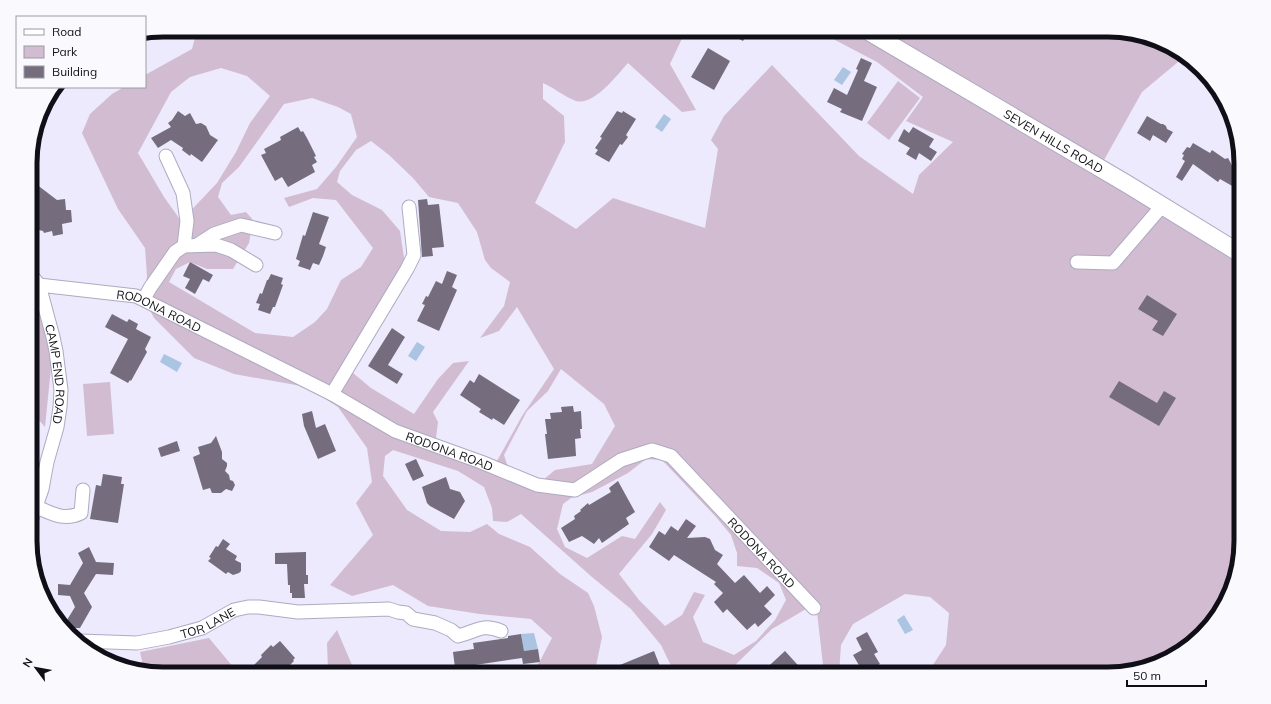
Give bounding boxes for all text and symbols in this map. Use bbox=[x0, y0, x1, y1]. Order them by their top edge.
legend bbox=[16, 16, 146, 88]
text: Road bbox=[52, 24, 81, 39]
text: Park bbox=[52, 44, 78, 59]
text: Building bbox=[52, 64, 97, 79]
street label: SEVEN HILLS ROAD bbox=[1001, 106, 1106, 176]
street label: RODONA ROAD bbox=[116, 286, 204, 335]
street label: CAMP END ROAD bbox=[42, 322, 69, 425]
street label: RODONA ROAD bbox=[404, 428, 496, 474]
street label: RODONA ROAD bbox=[725, 514, 799, 591]
street label: TOR LANE bbox=[179, 604, 237, 641]
north arrow bbox=[16, 648, 56, 688]
text: N bbox=[19, 655, 36, 670]
scale bar bbox=[1127, 662, 1206, 688]
text: 50 m bbox=[1133, 668, 1161, 683]

